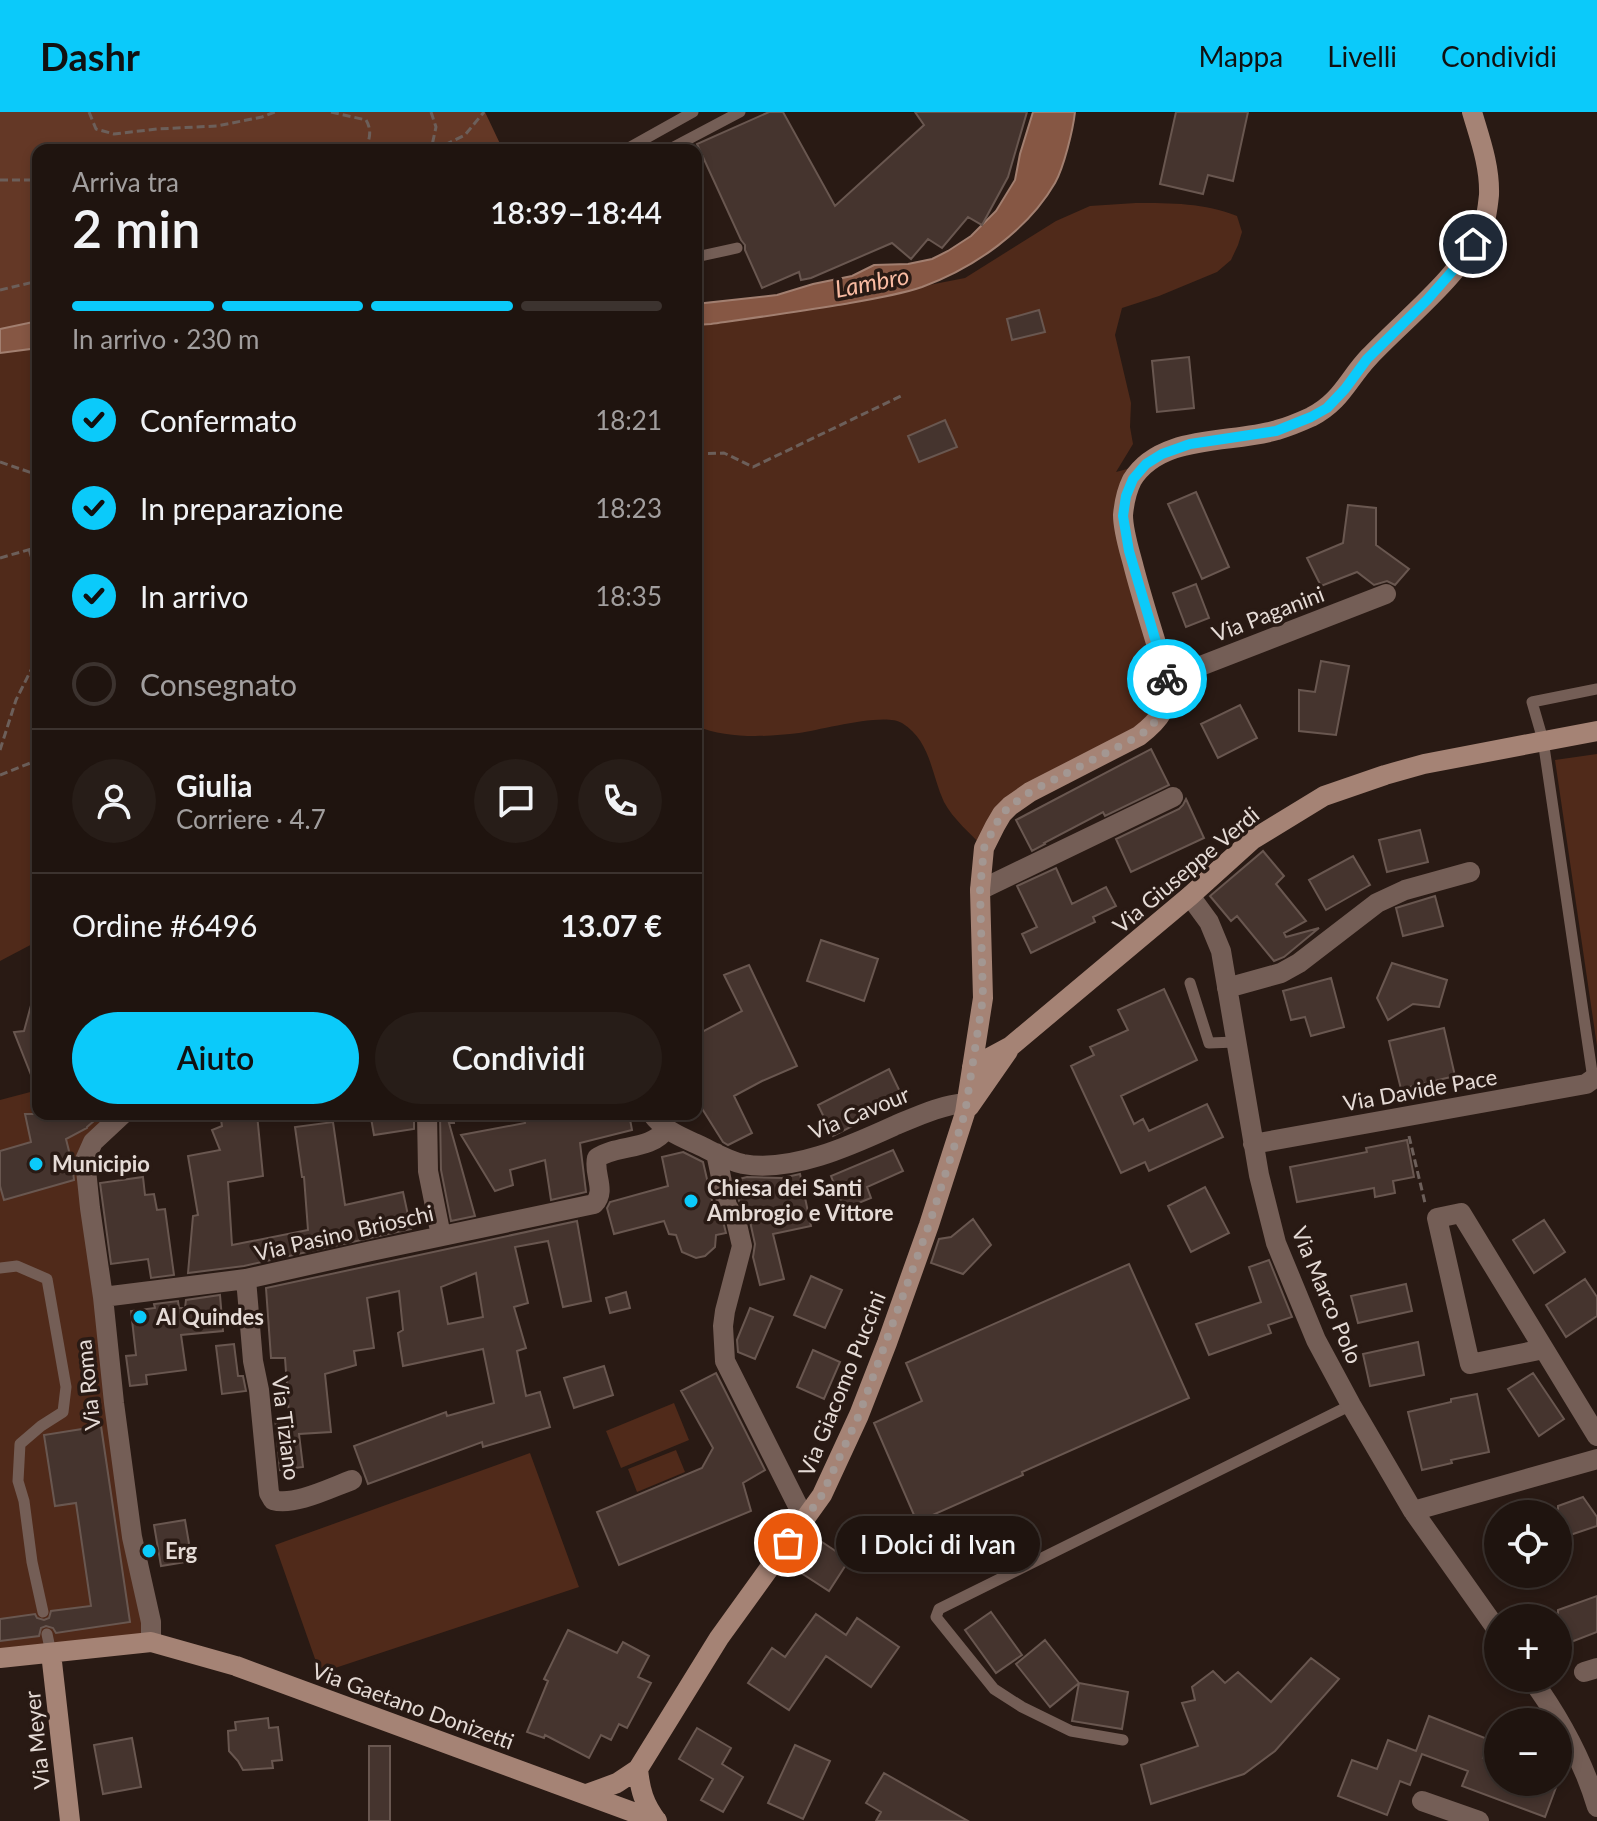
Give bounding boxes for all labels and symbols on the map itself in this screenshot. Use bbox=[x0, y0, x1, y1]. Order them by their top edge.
pin bbox=[1439, 210, 1507, 278]
water label: Lambro bbox=[832, 260, 911, 303]
street label: Via Paganini bbox=[1208, 580, 1328, 647]
courier bbox=[1127, 639, 1207, 719]
street label: Via Giuseppe Verdi bbox=[1107, 801, 1264, 939]
street label: Via Davide Pace bbox=[1341, 1063, 1499, 1116]
street label: Via Cavour bbox=[805, 1080, 913, 1145]
place label: Municipio bbox=[52, 1150, 150, 1177]
marker: Municipio bbox=[27, 1155, 45, 1173]
place label: Chiesa dei Santi Ambrogio e Vittore bbox=[706, 1174, 894, 1226]
marker: Chiesa dei Santi Ambrogio e Vittore bbox=[682, 1192, 700, 1210]
street label: Via Pasino Brioschi bbox=[252, 1199, 436, 1266]
street label: Via Marco Polo bbox=[1286, 1222, 1369, 1368]
street label: Via Giacomo Puccini bbox=[792, 1287, 891, 1480]
place label: Al Quindes bbox=[155, 1303, 264, 1330]
marker: Al Quindes bbox=[131, 1308, 149, 1326]
street label: Via Roma bbox=[69, 1338, 106, 1432]
street label: Via Tiziano bbox=[267, 1374, 306, 1482]
pin bbox=[754, 1509, 822, 1577]
callout: I Dolci di Ivan bbox=[836, 1515, 1040, 1571]
place label: Erg bbox=[165, 1537, 197, 1564]
marker: Erg bbox=[140, 1542, 158, 1560]
street label: Via Gaetano Donizetti bbox=[309, 1656, 518, 1755]
street label: Via Meyer bbox=[18, 1690, 55, 1791]

